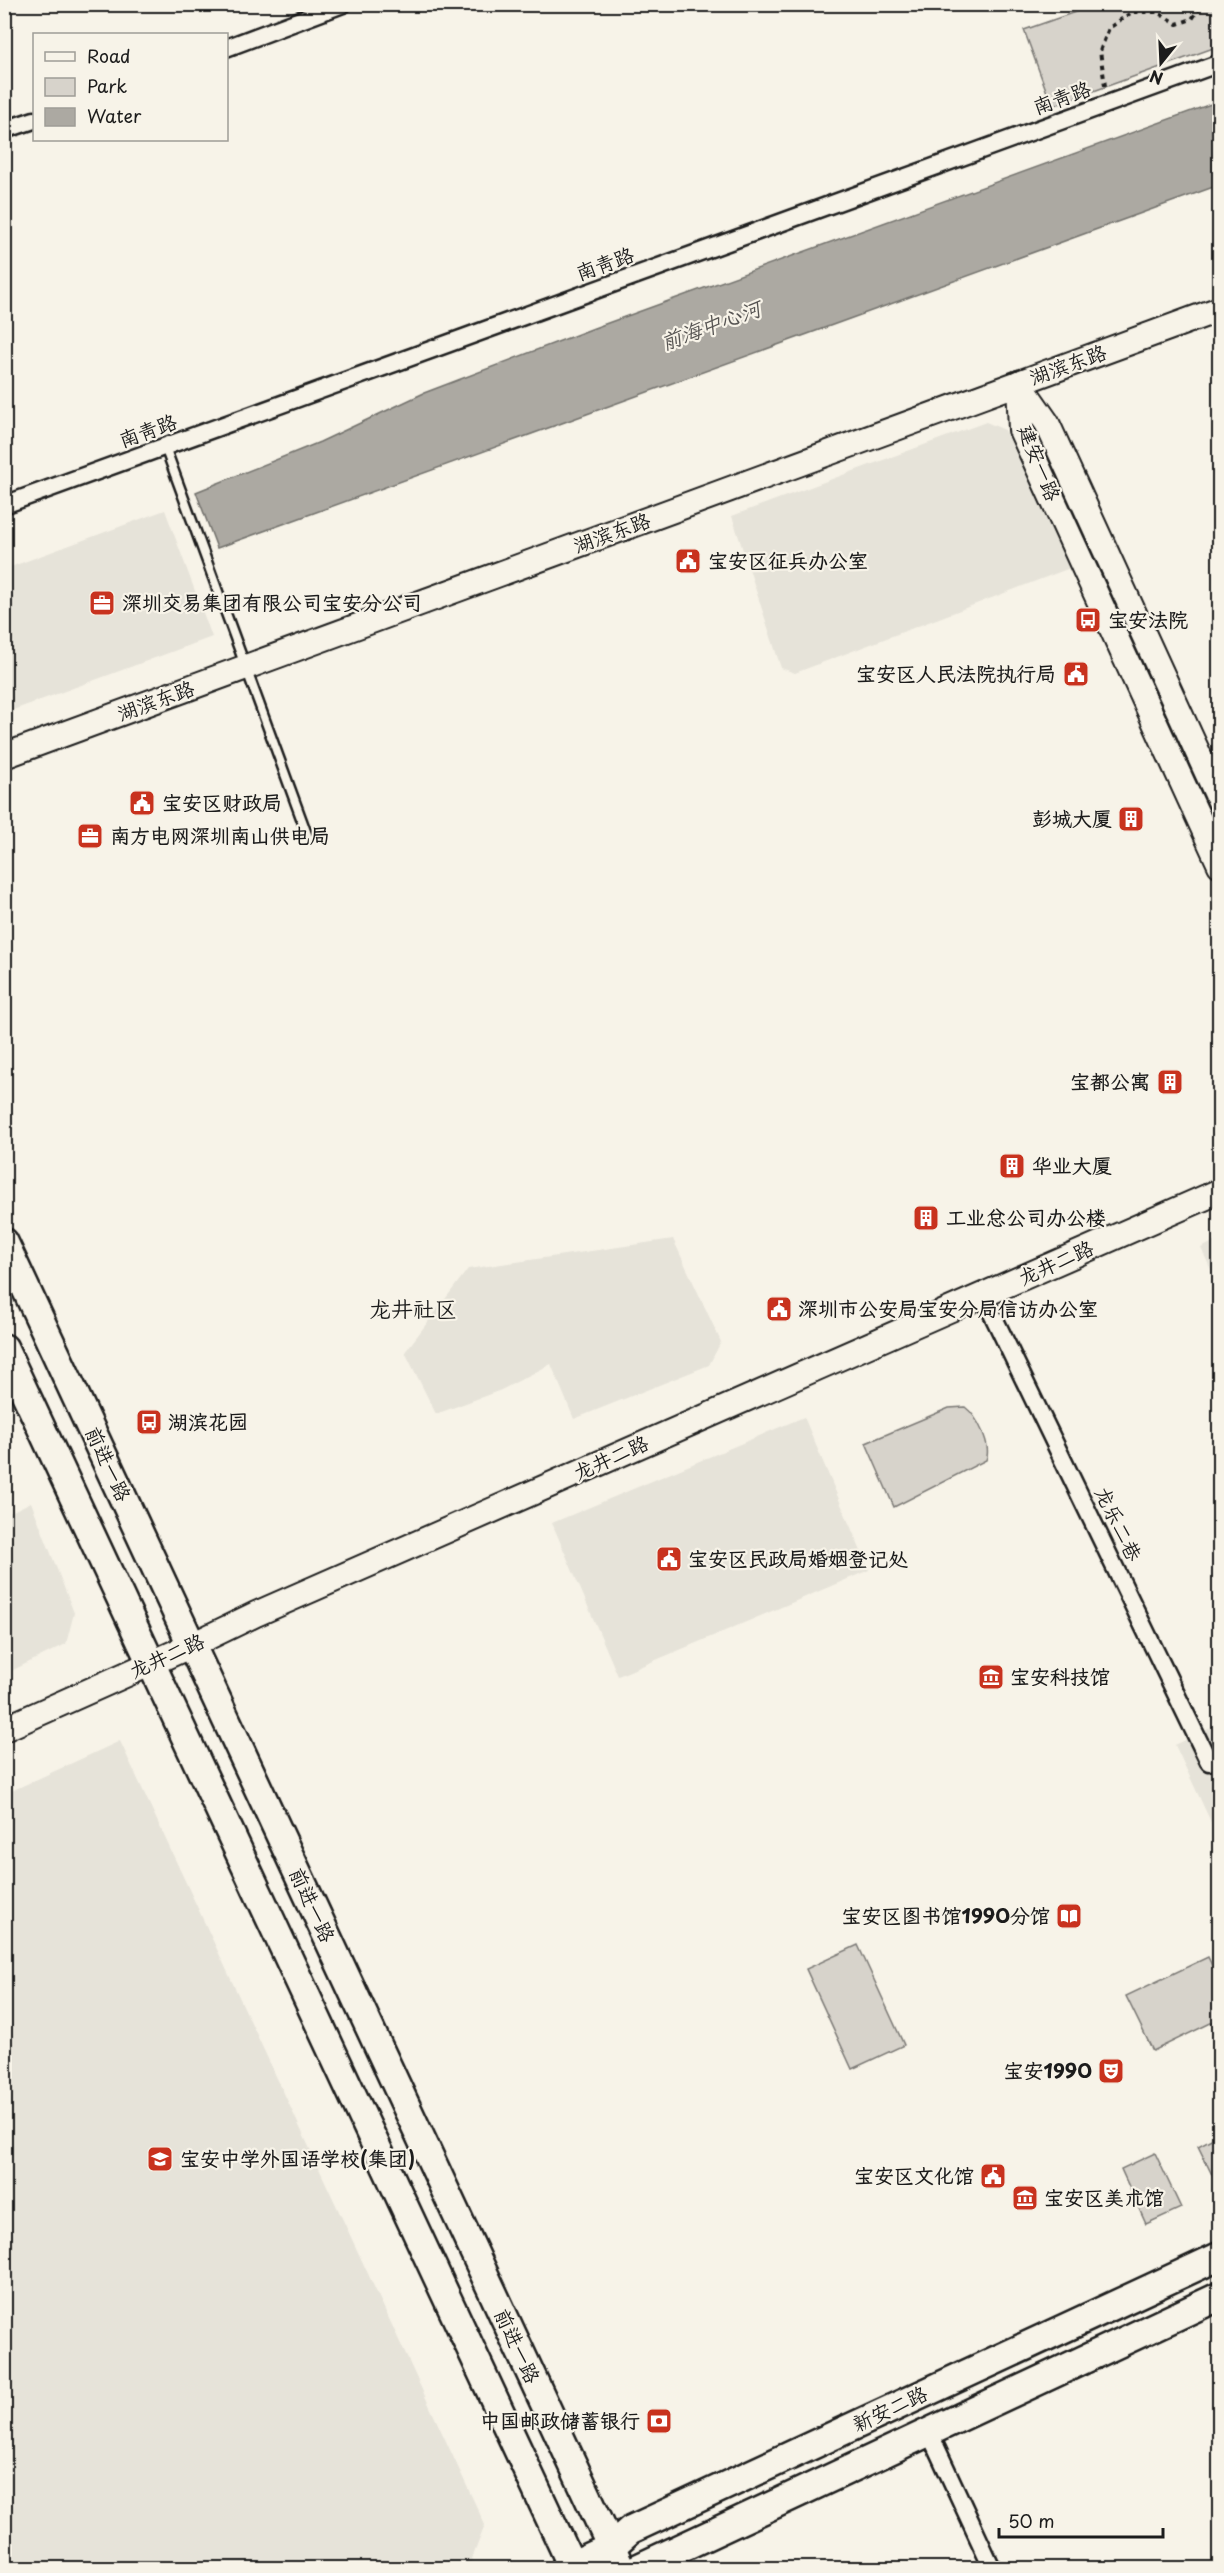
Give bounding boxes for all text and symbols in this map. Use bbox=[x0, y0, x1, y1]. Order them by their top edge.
legend bbox=[33, 33, 228, 141]
north arrow bbox=[1131, 33, 1191, 93]
text: Road bbox=[87, 42, 131, 69]
text: N bbox=[1146, 65, 1166, 92]
text: Park bbox=[87, 72, 127, 99]
street label: 南青路 bbox=[1028, 72, 1096, 121]
text: Water bbox=[87, 102, 142, 129]
street label: 南青路 bbox=[571, 238, 639, 287]
water label: 前海中心河 bbox=[656, 290, 768, 357]
street label: 湖滨东路 bbox=[1025, 336, 1111, 392]
street label: 南青路 bbox=[114, 405, 182, 454]
street label: 建安一路 bbox=[1011, 420, 1069, 506]
street label: 湖滨东路 bbox=[569, 504, 655, 560]
place label: 宝安区征兵办公室 bbox=[708, 545, 868, 575]
public building icon: 宝安区征兵办公室 bbox=[673, 546, 703, 576]
place label: 深圳交易集团有限公司宝安分公司 bbox=[122, 587, 422, 617]
office icon: 深圳交易集团有限公司宝安分公司 bbox=[87, 588, 117, 618]
place label: 宝安法院 bbox=[1108, 604, 1188, 634]
bus stop icon: 宝安法院 bbox=[1073, 605, 1103, 635]
place label: 宝安区人民法院执行局 bbox=[856, 658, 1056, 688]
public building icon: 宝安区人民法院执行局 bbox=[1061, 659, 1091, 689]
street label: 湖滨东路 bbox=[113, 672, 199, 728]
place label: 宝安区财政局 bbox=[162, 787, 282, 817]
public building icon: 宝安区财政局 bbox=[127, 788, 157, 818]
place label: 彭城大厦 bbox=[1032, 803, 1112, 833]
building icon: 彭城大厦 bbox=[1116, 804, 1146, 834]
place label: 南方电网深圳南山供电局 bbox=[110, 820, 330, 850]
office icon: 南方电网深圳南山供电局 bbox=[75, 821, 105, 851]
place label: 宝都公寓 bbox=[1070, 1066, 1150, 1096]
building icon: 宝都公寓 bbox=[1155, 1067, 1185, 1097]
place label: 华业大厦 bbox=[1032, 1150, 1112, 1180]
building icon: 华业大厦 bbox=[997, 1151, 1027, 1181]
place label: 工业总公司办公楼 bbox=[946, 1202, 1106, 1232]
building icon: 工业总公司办公楼 bbox=[911, 1203, 941, 1233]
street label: 龙井二路 bbox=[1013, 1232, 1099, 1292]
district label: 龙井社区 bbox=[369, 1291, 457, 1324]
place label: 深圳市公安局宝安分局信访办公室 bbox=[798, 1293, 1098, 1323]
public building icon: 深圳市公安局宝安分局信访办公室 bbox=[764, 1294, 794, 1324]
place label: 湖滨花园 bbox=[168, 1406, 248, 1436]
bus stop icon: 湖滨花园 bbox=[134, 1407, 164, 1437]
street label: 前进一路 bbox=[78, 1421, 140, 1507]
street label: 龙井二路 bbox=[568, 1427, 654, 1487]
street label: 龙乐二巷 bbox=[1088, 1481, 1150, 1567]
place label: 宝安区民政局婚姻登记处 bbox=[688, 1543, 908, 1573]
public building icon: 宝安区民政局婚姻登记处 bbox=[654, 1544, 684, 1574]
street label: 龙井二路 bbox=[124, 1625, 210, 1685]
place label: 宝安科技馆 bbox=[1010, 1661, 1110, 1691]
museum icon: 宝安科技馆 bbox=[976, 1662, 1006, 1692]
street label: 前进一路 bbox=[282, 1862, 344, 1948]
place label: 宝安区图书馆1990分馆 bbox=[842, 1900, 1050, 1930]
library icon: 宝安区图书馆1990分馆 bbox=[1054, 1901, 1084, 1931]
place label: 宝安1990 bbox=[1004, 2055, 1092, 2085]
theatre icon: 宝安1990 bbox=[1096, 2056, 1126, 2086]
place label: 宝安中学外国语学校(集团) bbox=[180, 2143, 415, 2173]
school or university icon: 宝安中学外国语学校(集团) bbox=[145, 2144, 175, 2174]
place label: 宝安区文化馆 bbox=[854, 2160, 974, 2190]
public building icon: 宝安区文化馆 bbox=[978, 2161, 1008, 2191]
place label: 宝安区美术馆 bbox=[1044, 2182, 1164, 2212]
museum icon: 宝安区美术馆 bbox=[1010, 2183, 1040, 2213]
street label: 前进一路 bbox=[487, 2303, 549, 2389]
street label: 新安二路 bbox=[847, 2377, 933, 2439]
place label: 中国邮政储蓄银行 bbox=[480, 2405, 640, 2435]
bank icon: 中国邮政储蓄银行 bbox=[644, 2406, 674, 2436]
scale bar bbox=[999, 2501, 1162, 2539]
text: 50 m bbox=[1008, 2507, 1055, 2534]

